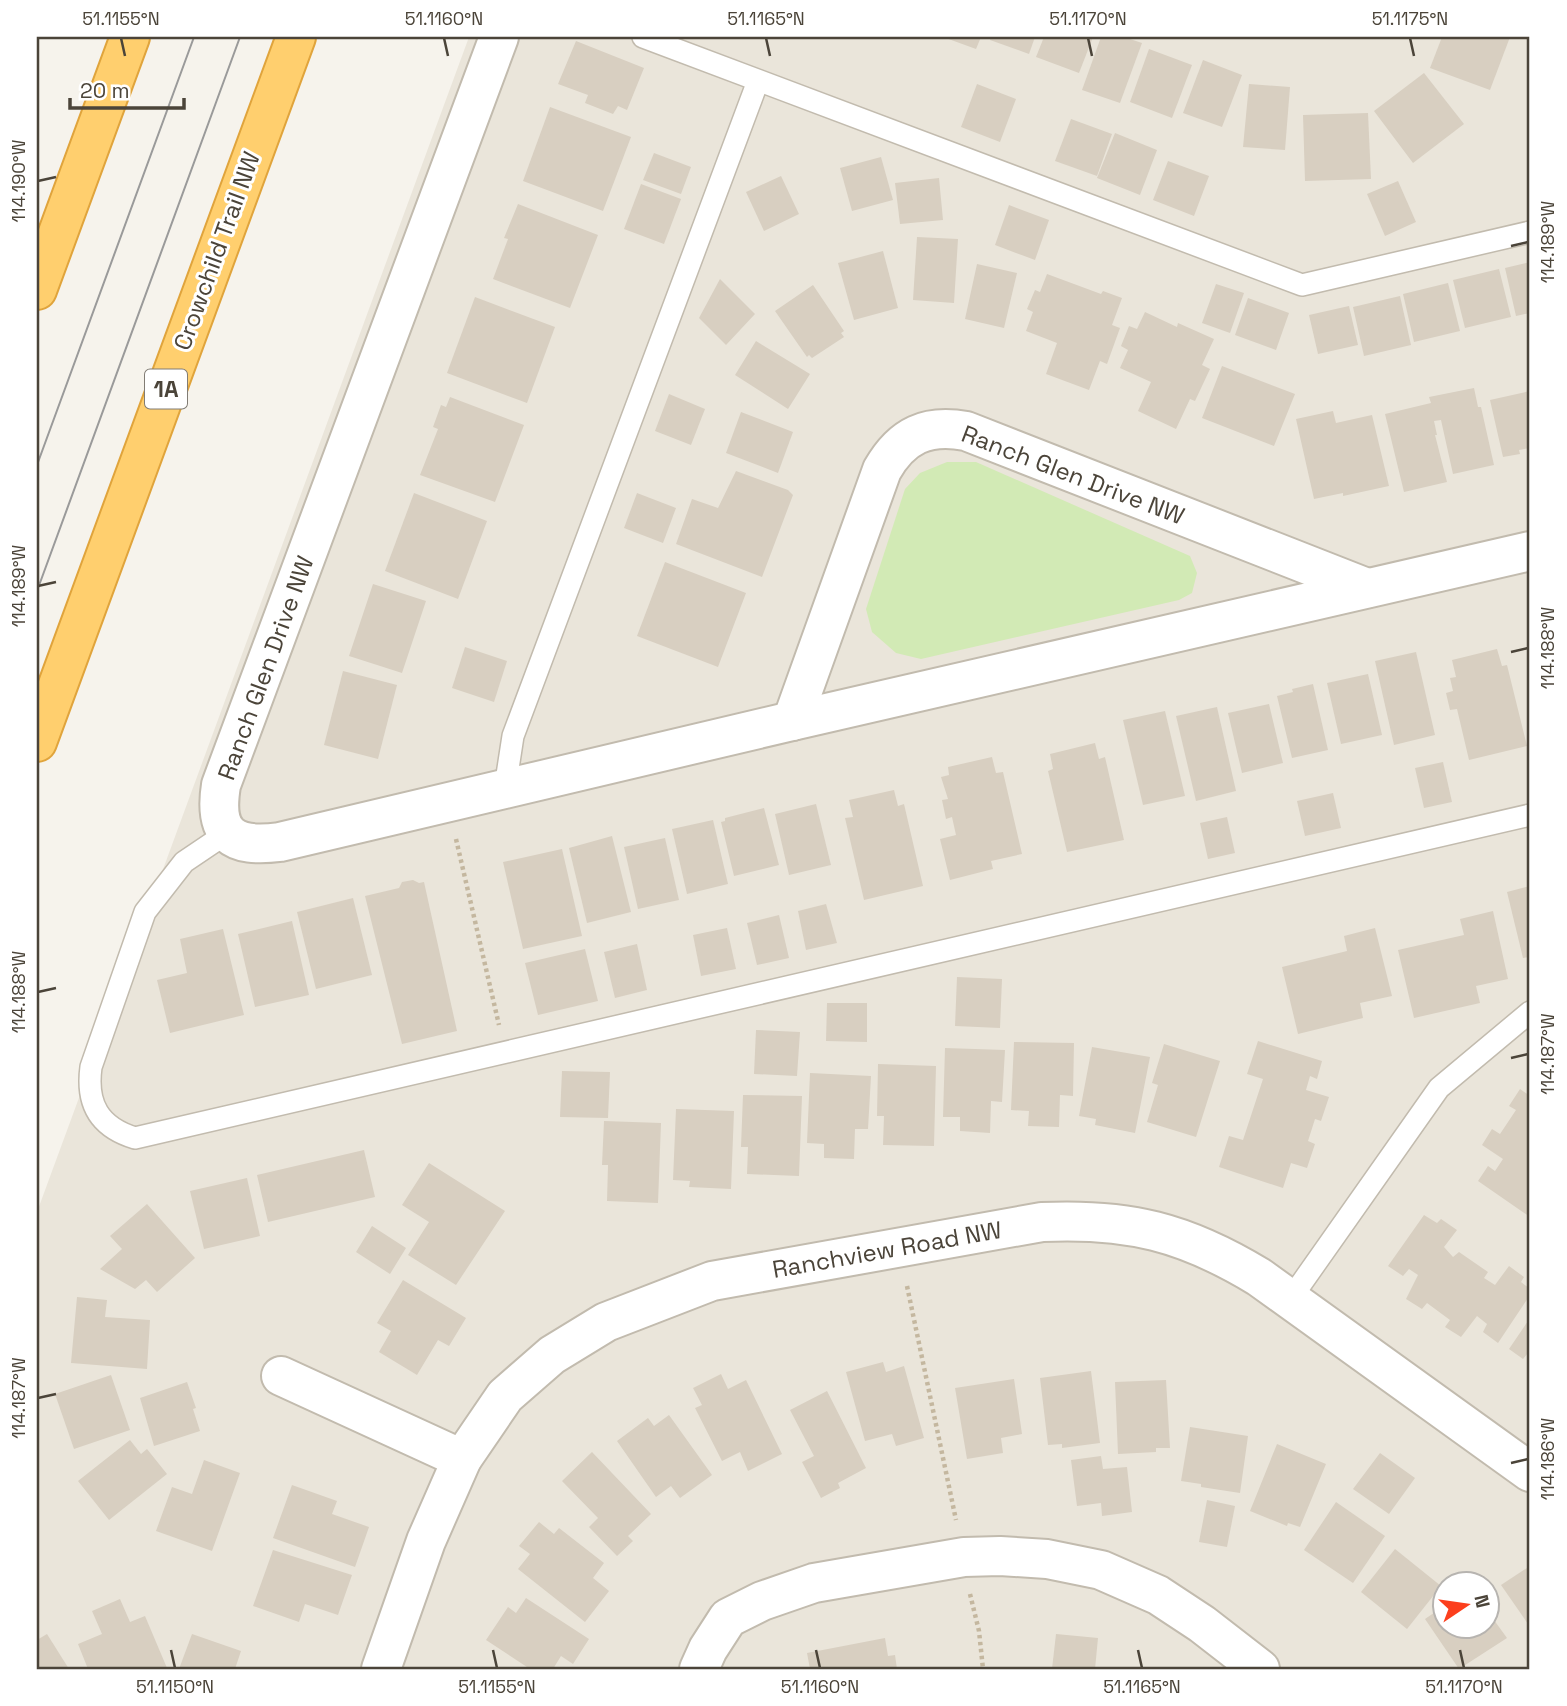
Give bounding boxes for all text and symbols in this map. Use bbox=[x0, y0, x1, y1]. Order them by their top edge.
text: 51.1155°N bbox=[82, 7, 160, 30]
text: 51.1160°N bbox=[405, 7, 483, 30]
text: 51.1165°N bbox=[727, 7, 805, 30]
text: 51.1170°N bbox=[1049, 7, 1127, 30]
text: 51.1175°N bbox=[1372, 7, 1448, 30]
scale bar bbox=[70, 66, 184, 110]
text: 20 m bbox=[80, 77, 130, 104]
text: 114.190°W bbox=[7, 139, 30, 222]
street label: Crowchild Trail NW bbox=[166, 147, 267, 354]
text: 114.189°W bbox=[1536, 201, 1559, 283]
road number: 1A bbox=[145, 370, 187, 408]
street label: Ranch Glen Drive NW bbox=[957, 418, 1189, 531]
text: 114.189°W bbox=[7, 545, 30, 627]
street label: Ranch Glen Drive NW bbox=[211, 552, 321, 784]
text: 114.188°W bbox=[1536, 606, 1559, 689]
text: 114.188°W bbox=[7, 950, 30, 1033]
text: 114.187°W bbox=[1536, 1013, 1559, 1095]
street label: Ranchview Road NW bbox=[770, 1214, 1004, 1285]
text: 114.187°W bbox=[7, 1357, 30, 1439]
text: 114.186°W bbox=[1536, 1418, 1559, 1500]
north arrow bbox=[1430, 1570, 1500, 1640]
text: N bbox=[1468, 1592, 1496, 1610]
text: 51.1150°N bbox=[136, 1675, 214, 1698]
text: 51.1155°N bbox=[458, 1675, 536, 1698]
text: 51.1160°N bbox=[781, 1675, 859, 1698]
text: 51.1165°N bbox=[1103, 1675, 1181, 1698]
text: 51.1170°N bbox=[1425, 1675, 1503, 1698]

